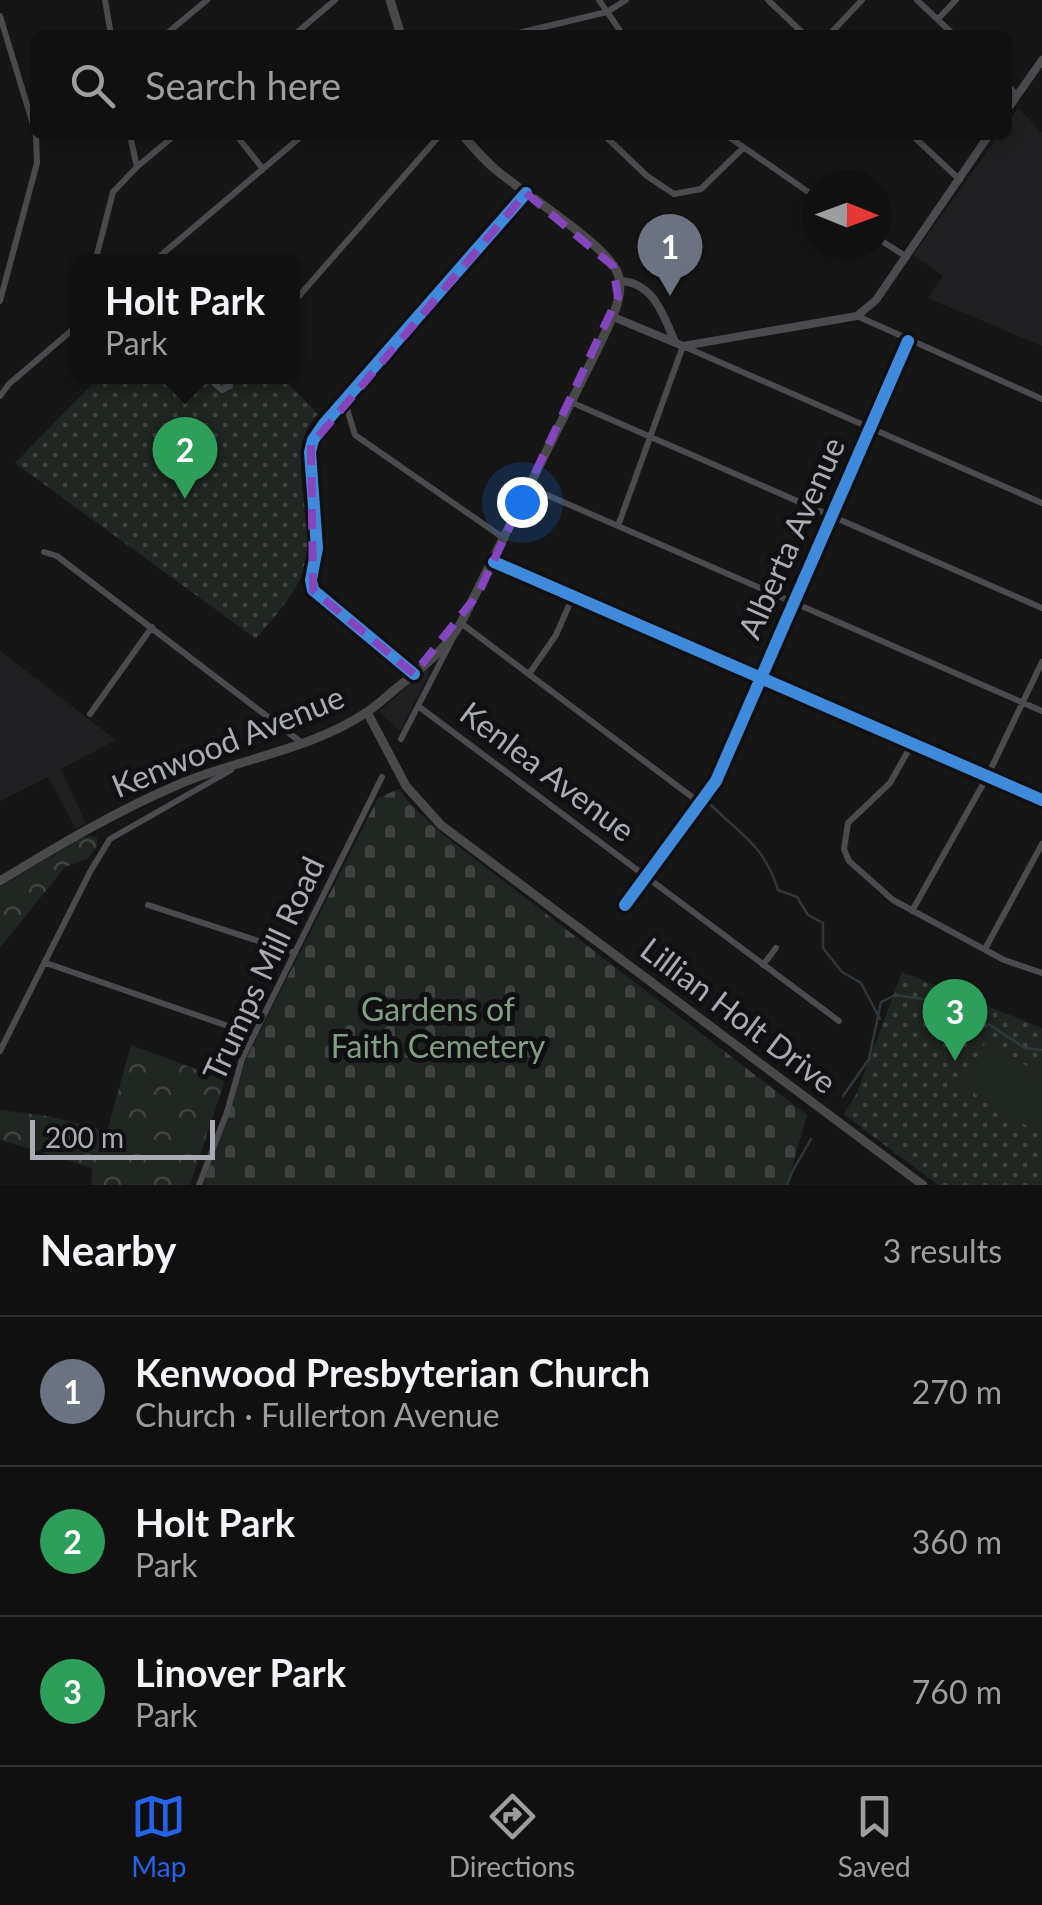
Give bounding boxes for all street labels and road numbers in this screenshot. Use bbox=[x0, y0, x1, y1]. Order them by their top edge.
street label: Alberta Avenue bbox=[729, 431, 852, 644]
street label: Kenwood Avenue bbox=[106, 676, 349, 805]
street label: Kenlea Avenue bbox=[453, 693, 643, 849]
street label: Trumps Mill Road bbox=[194, 850, 332, 1087]
street label: Lillian Holt Drive bbox=[634, 929, 844, 1101]

